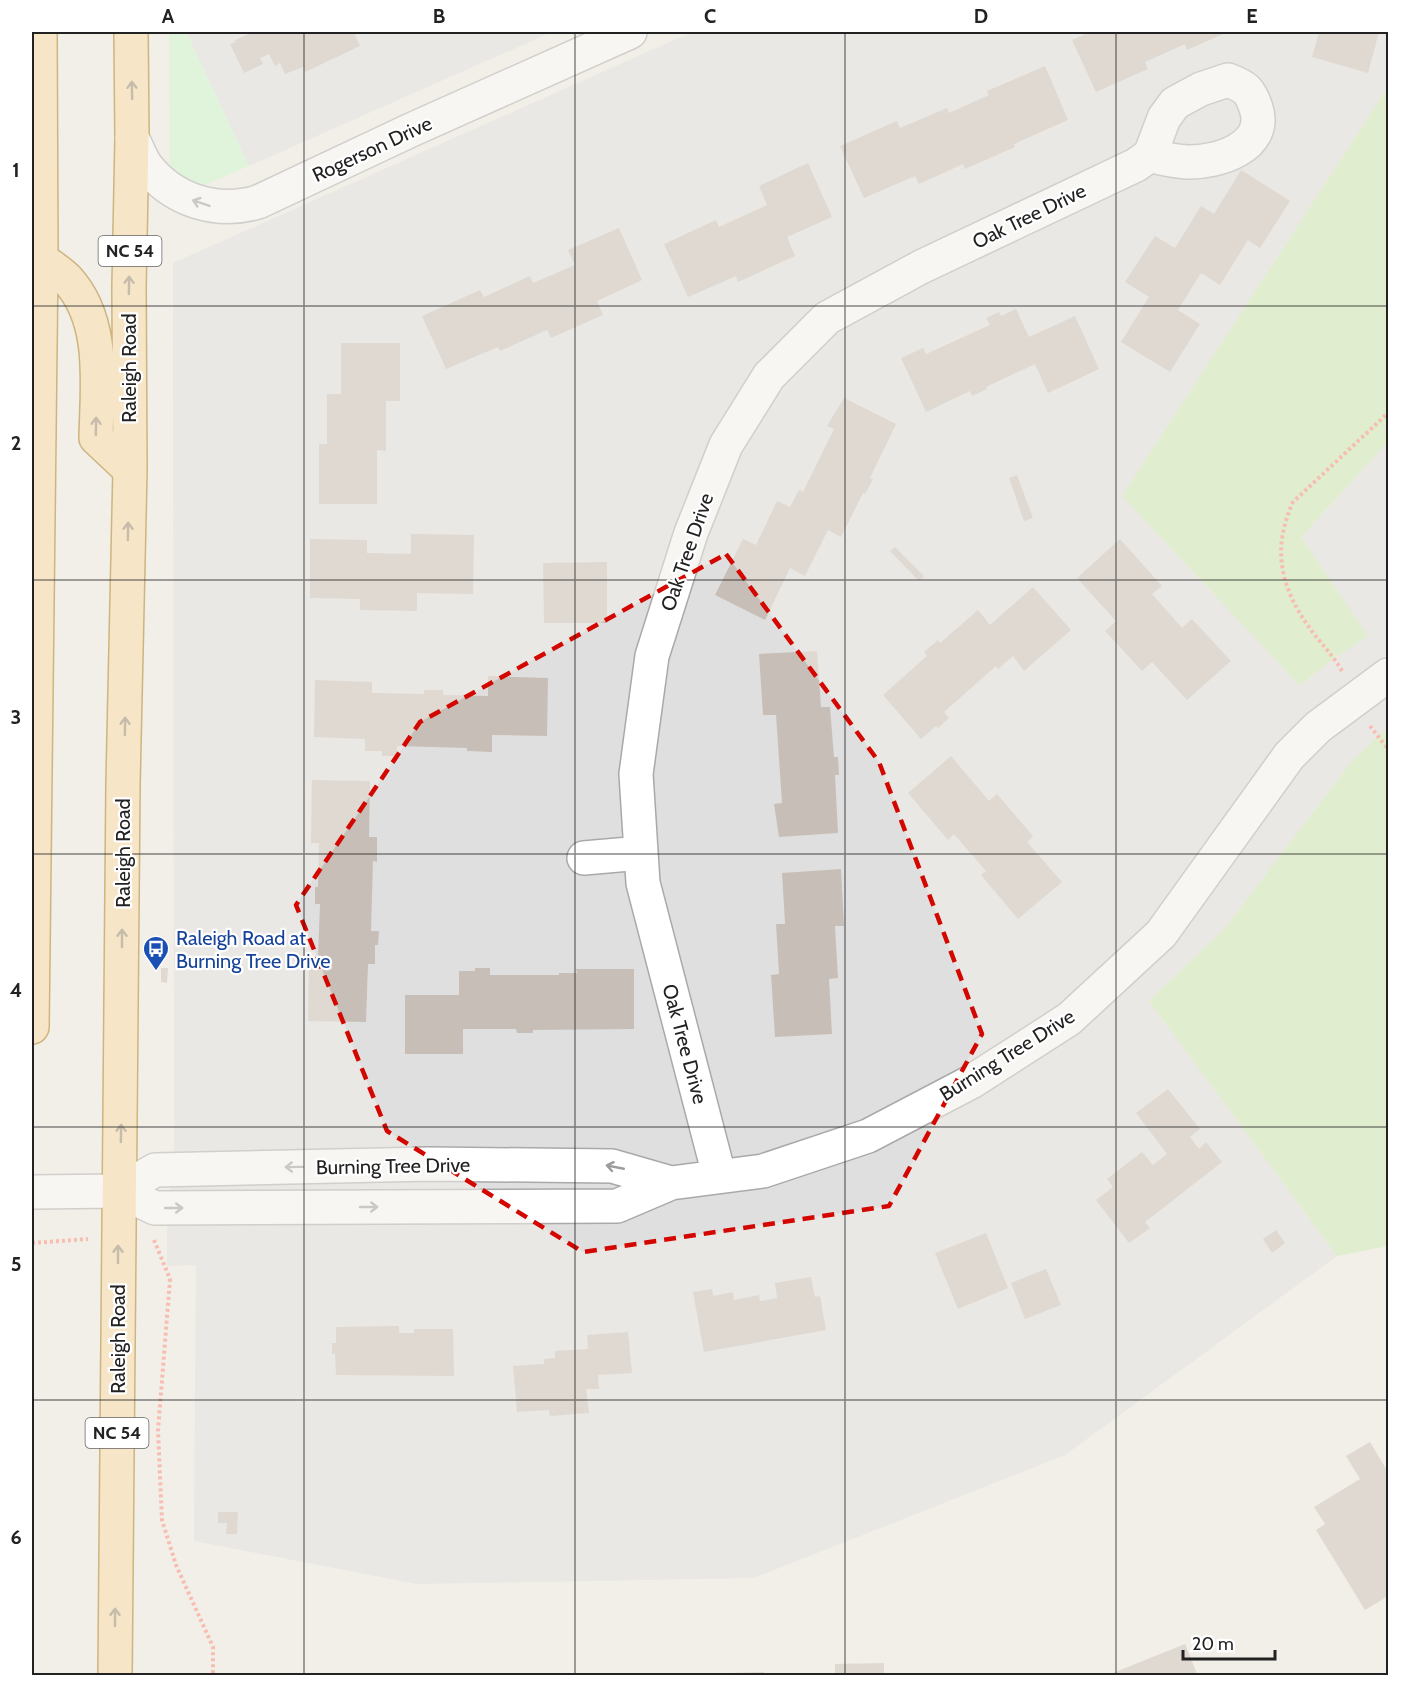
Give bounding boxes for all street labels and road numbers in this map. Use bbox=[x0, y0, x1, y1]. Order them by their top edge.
street label: Rogerson Drive bbox=[308, 111, 436, 187]
street label: Oak Tree Drive bbox=[968, 178, 1090, 254]
road number: NC 54 bbox=[98, 236, 162, 266]
street label: Raleigh Road bbox=[117, 313, 141, 423]
street label: Oak Tree Drive bbox=[656, 490, 718, 614]
street label: Raleigh Road bbox=[111, 798, 135, 908]
street label: Oak Tree Drive bbox=[657, 981, 713, 1107]
street label: Burning Tree Drive bbox=[935, 1004, 1079, 1106]
street label: Burning Tree Drive bbox=[316, 1153, 470, 1179]
street label: Raleigh Road bbox=[106, 1284, 130, 1394]
road number: NC 54 bbox=[86, 1418, 148, 1448]

